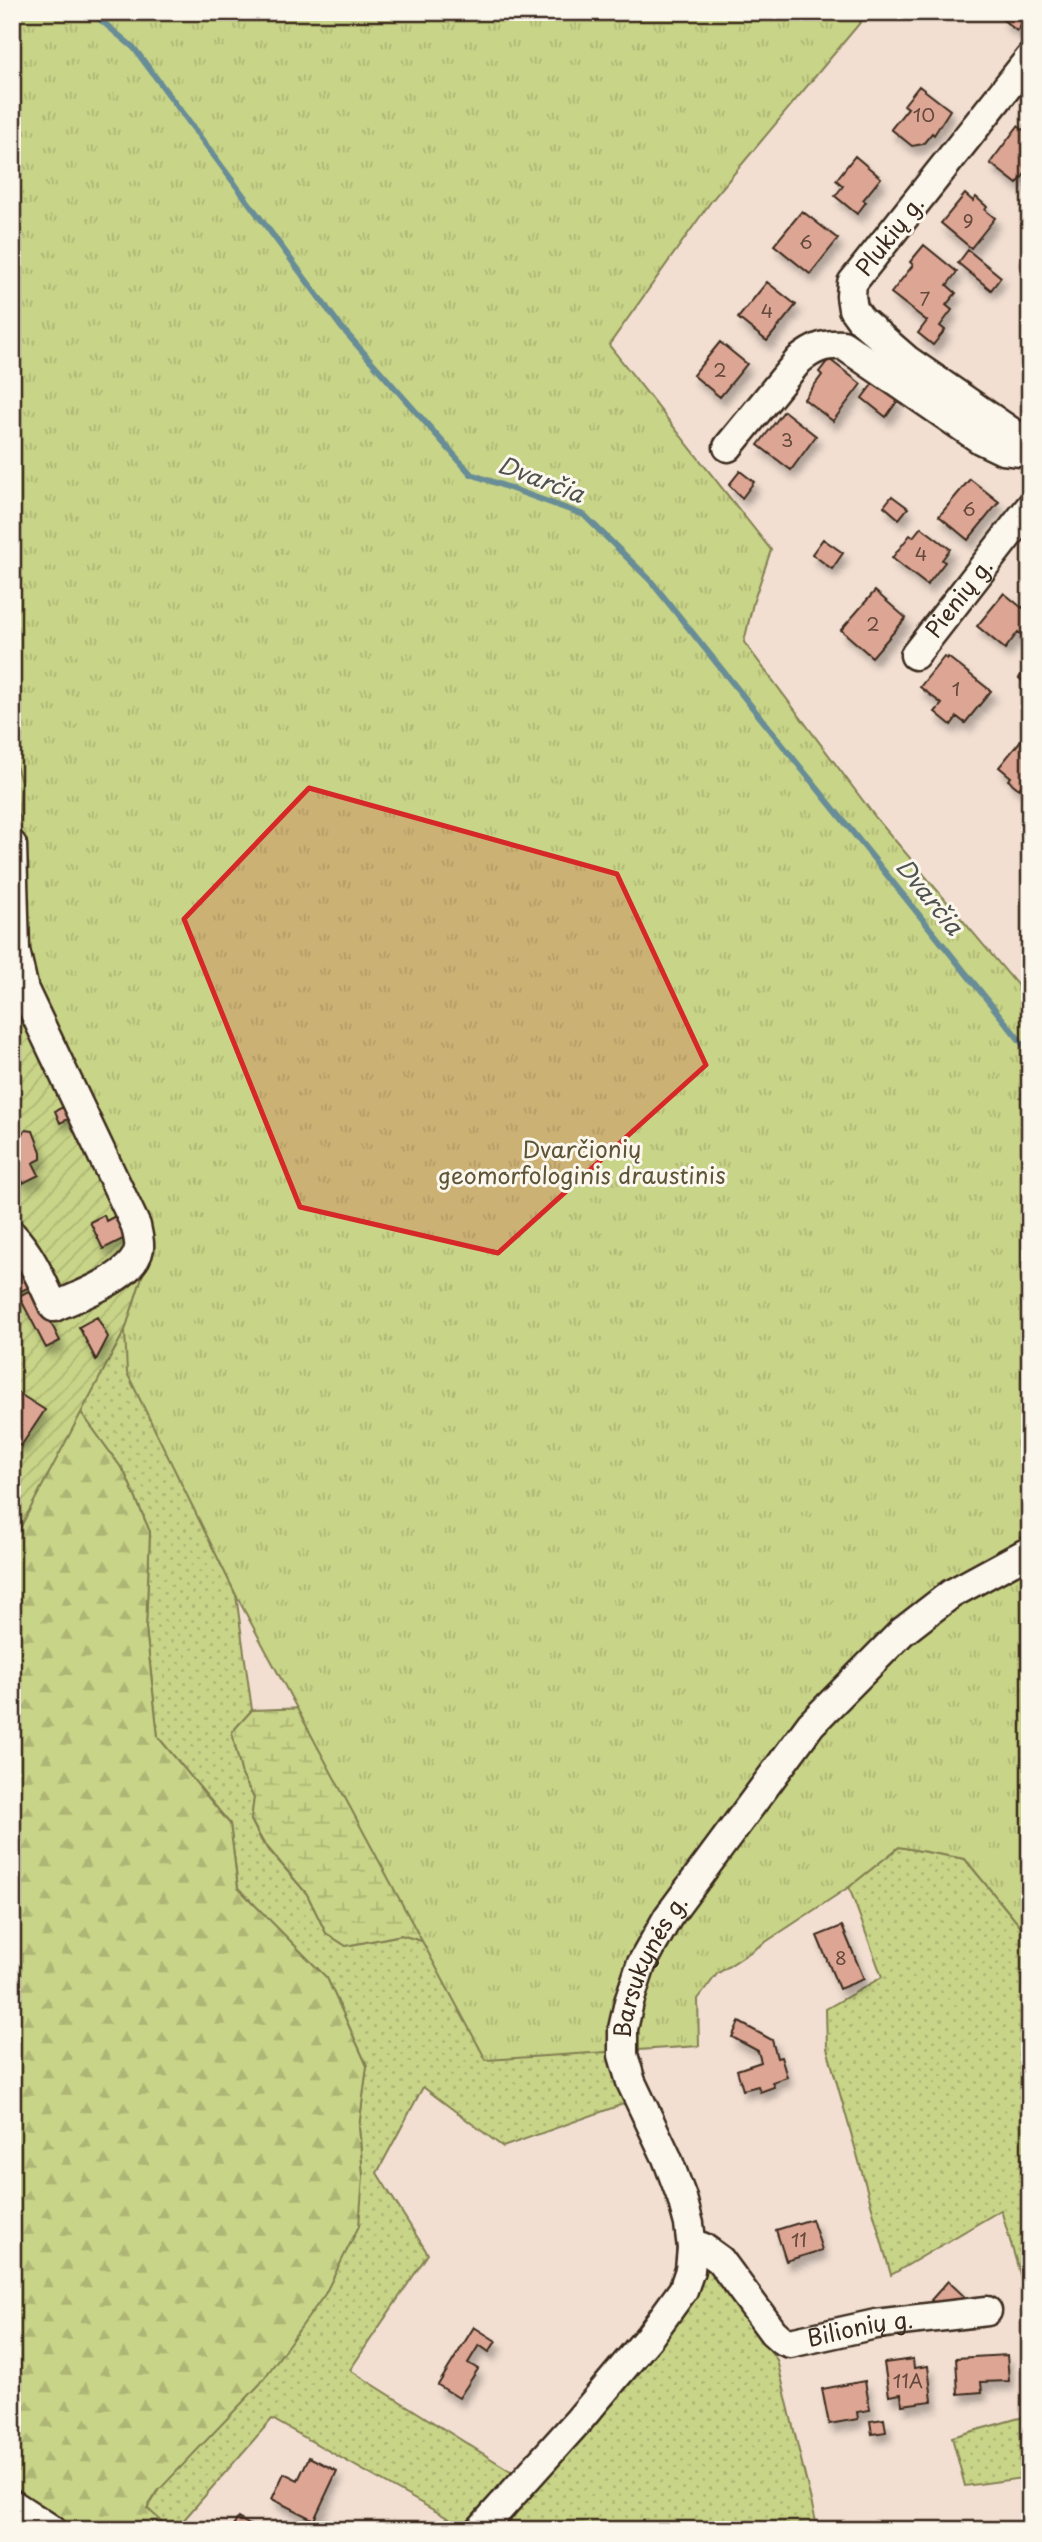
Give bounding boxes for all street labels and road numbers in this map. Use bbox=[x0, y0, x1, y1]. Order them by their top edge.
street label: Plukių g. bbox=[846, 187, 932, 283]
street label: Pienių g. bbox=[916, 550, 1000, 645]
street label: Barsukynės g. bbox=[604, 1886, 695, 2039]
street label: Bilionių g. bbox=[804, 2301, 915, 2355]

